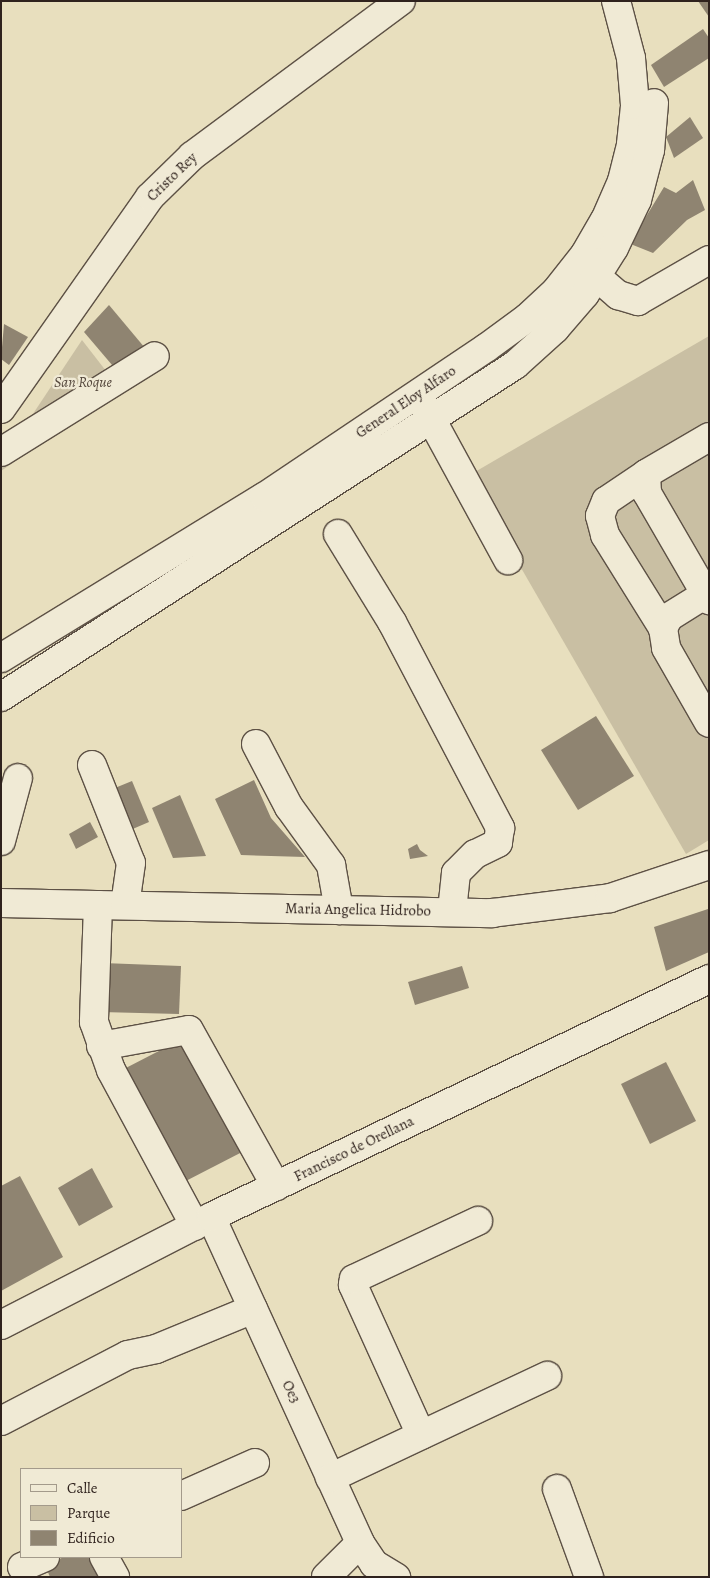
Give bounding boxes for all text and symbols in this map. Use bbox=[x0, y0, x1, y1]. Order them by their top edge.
street label: Cristo Rey bbox=[143, 149, 201, 205]
street label: General Eloy Alfaro bbox=[352, 362, 460, 442]
park label: San Roque bbox=[54, 374, 112, 392]
street label: Maria Angelica Hidrobo bbox=[285, 900, 431, 920]
street label: Francisco de Orellana bbox=[291, 1112, 417, 1186]
street label: Oe3 bbox=[278, 1378, 304, 1406]
legend bbox=[20, 1468, 182, 1558]
text: Calle bbox=[67, 1478, 97, 1498]
text: Parque bbox=[67, 1503, 110, 1523]
text: Edificio bbox=[67, 1528, 115, 1548]

